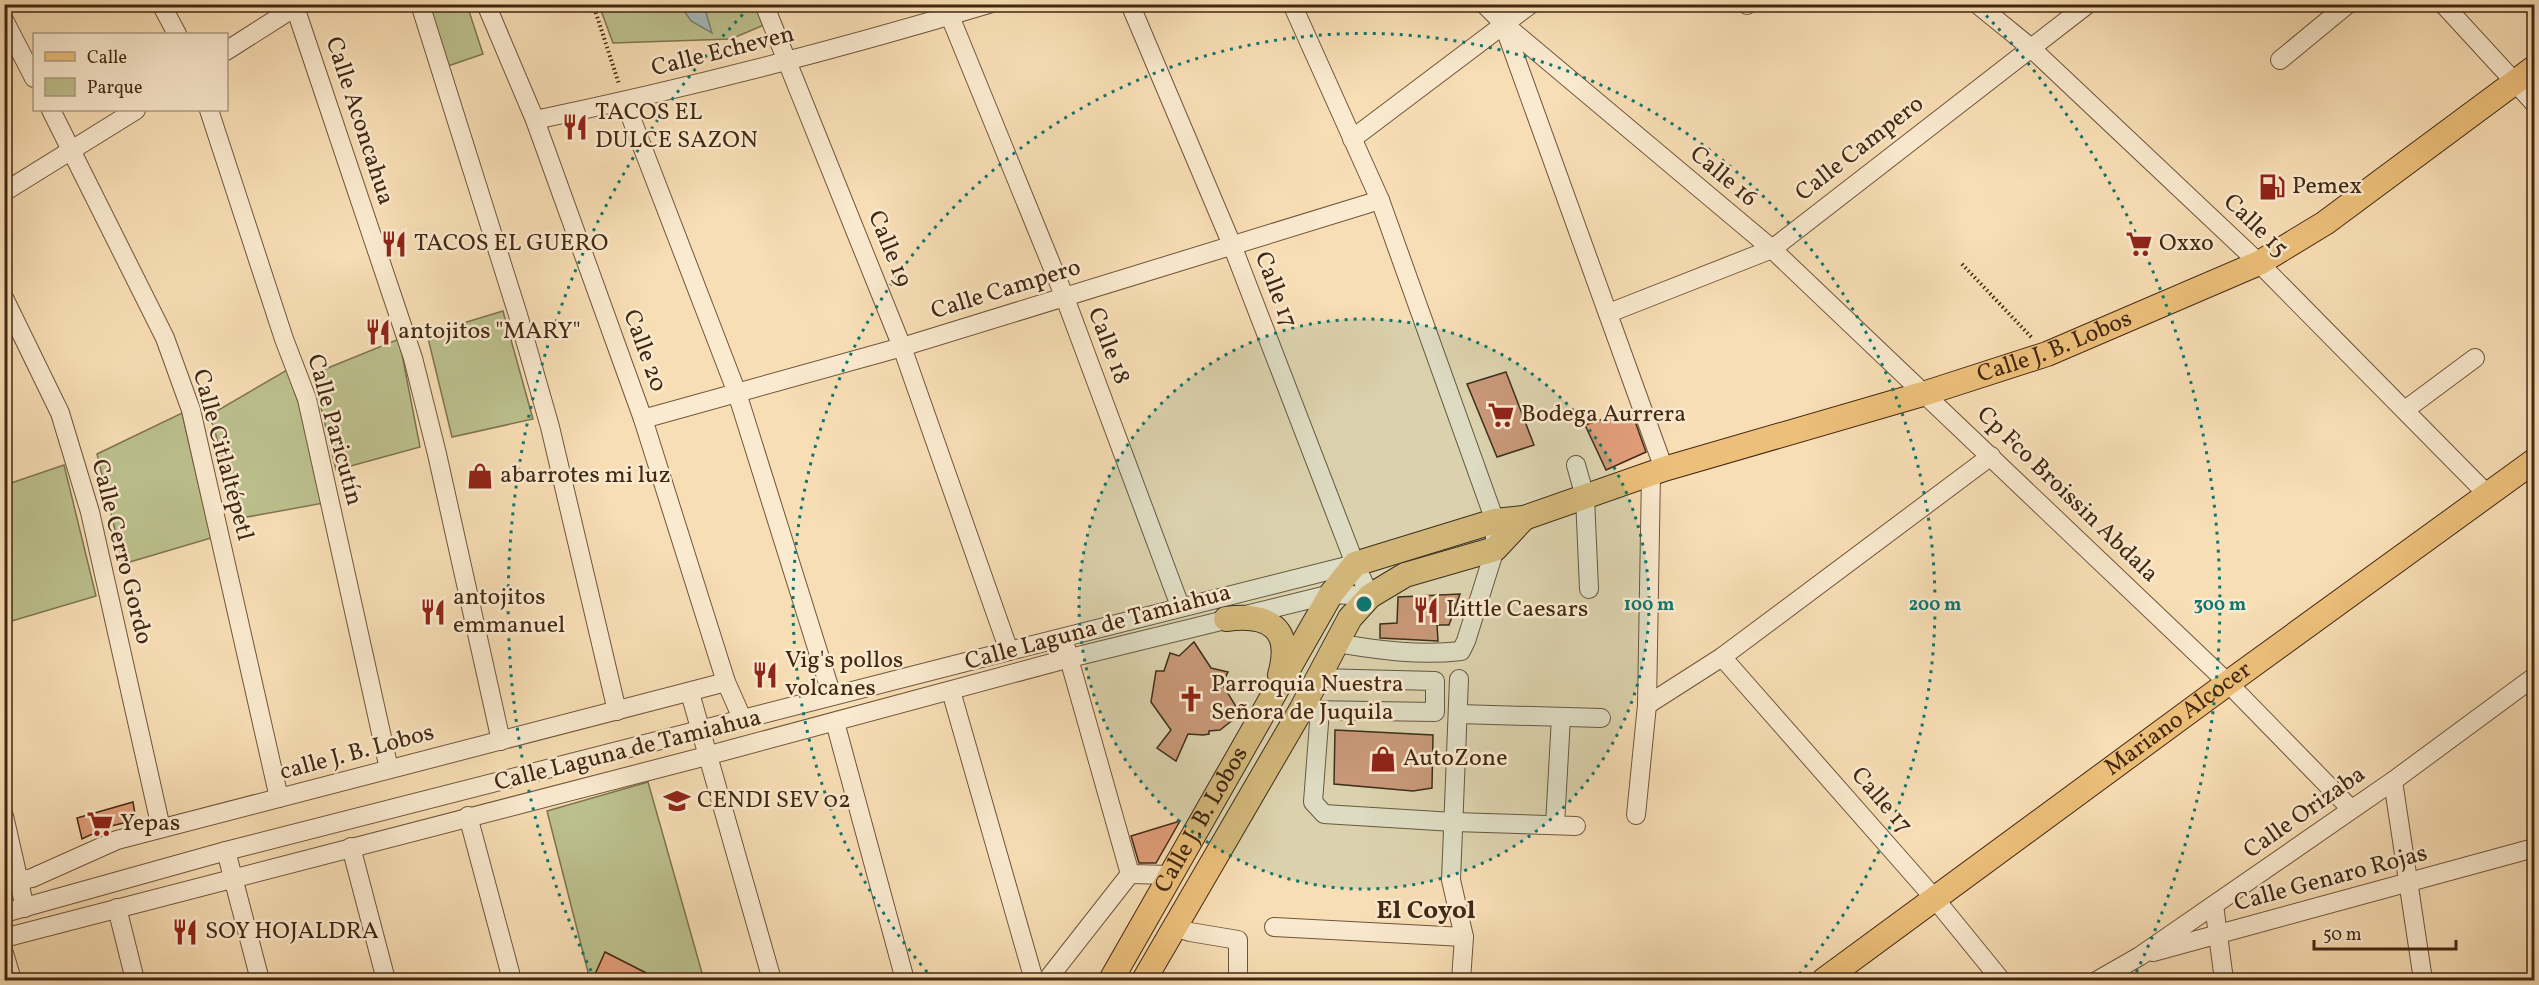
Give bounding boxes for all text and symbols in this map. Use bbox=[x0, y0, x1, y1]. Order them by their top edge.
street label: Calle Echeven bbox=[648, 18, 798, 86]
legend bbox=[33, 33, 228, 111]
street label: Calle Aconcahua bbox=[316, 33, 402, 209]
text: Calle bbox=[87, 46, 127, 71]
text: Parque bbox=[87, 76, 142, 101]
street label: Calle Campero bbox=[1788, 88, 1932, 210]
place label: TACOS EL DULCE SAZON bbox=[595, 96, 758, 158]
restaurant icon: TACOS EL DULCE SAZON bbox=[560, 112, 590, 142]
street label: Calle 16 bbox=[1682, 138, 1764, 216]
place label: Pemex bbox=[2292, 170, 2362, 204]
fuel station icon: Pemex bbox=[2257, 172, 2287, 202]
street label: Calle 15 bbox=[2215, 186, 2295, 266]
street label: Calle 19 bbox=[858, 206, 920, 292]
place label: TACOS EL GUERO bbox=[414, 227, 608, 261]
place label: Oxxo bbox=[2159, 227, 2214, 261]
restaurant icon: TACOS EL GUERO bbox=[379, 229, 409, 259]
supermarket icon: Oxxo bbox=[2124, 229, 2154, 259]
street label: Calle 17 bbox=[1245, 247, 1305, 333]
street label: Calle Campero bbox=[927, 251, 1085, 329]
street label: Calle J. B. Lobos bbox=[1973, 302, 2137, 392]
street label: Calle 18 bbox=[1078, 303, 1138, 389]
street label: Calle 20 bbox=[613, 305, 675, 397]
place label: antojitos "MARY" bbox=[398, 315, 581, 349]
restaurant icon: antojitos "MARY" bbox=[363, 317, 393, 347]
street label: Calle Paricutín bbox=[297, 350, 371, 510]
street label: Calle Citlaltépetl bbox=[183, 366, 261, 544]
place label: Bodega Aurrera bbox=[1521, 398, 1686, 432]
street label: Cp Fco Broissin Abdala bbox=[1968, 399, 2166, 591]
supermarket icon: Bodega Aurrera bbox=[1486, 400, 1516, 430]
street label: Calle Cerro Gordo bbox=[82, 456, 160, 648]
place label: abarrotes mi luz bbox=[500, 459, 671, 493]
shop icon: abarrotes mi luz bbox=[465, 461, 495, 491]
street label: Calle Laguna de Tamiahua bbox=[961, 576, 1235, 680]
place label: antojitos emmanuel bbox=[453, 581, 565, 643]
place label: Little Caesars bbox=[1446, 593, 1588, 627]
text: 100 m bbox=[1624, 593, 1674, 618]
text: 200 m bbox=[1909, 593, 1961, 618]
text: 300 m bbox=[2194, 593, 2246, 618]
centre of rings bbox=[1354, 594, 1374, 614]
restaurant icon: Little Caesars bbox=[1411, 595, 1441, 625]
restaurant icon: antojitos emmanuel bbox=[418, 597, 448, 627]
place label: Vig's pollos volcanes bbox=[785, 644, 903, 706]
street label: Mariano Alcocer bbox=[2098, 654, 2259, 785]
restaurant icon: Vig's pollos volcanes bbox=[750, 660, 780, 690]
place label: Parroquia Nuestra Señora de Juquila bbox=[1211, 668, 1404, 730]
church icon: Parroquia Nuestra Señora de Juquila bbox=[1176, 684, 1206, 714]
street label: Calle Laguna de Tamiahua bbox=[491, 701, 765, 801]
street label: calle J. B. Lobos bbox=[276, 716, 438, 790]
street label: Calle J. B. Lobos bbox=[1147, 741, 1257, 900]
place label: AutoZone bbox=[1403, 742, 1508, 776]
shop icon: AutoZone bbox=[1368, 744, 1398, 774]
street label: Calle Orizaba bbox=[2237, 758, 2373, 868]
street label: Calle 17 bbox=[1842, 760, 1920, 842]
place label: CENDI SEV 02 bbox=[697, 784, 851, 818]
school or university icon: CENDI SEV 02 bbox=[662, 786, 692, 816]
place label: Yepas bbox=[120, 807, 180, 841]
supermarket icon: Yepas bbox=[85, 809, 115, 839]
street label: Calle Genaro Rojas bbox=[2231, 837, 2431, 921]
district label: El Coyol bbox=[1376, 893, 1476, 929]
scale bar bbox=[2314, 913, 2456, 951]
place label: SOY HOJALDRA bbox=[205, 915, 379, 949]
restaurant icon: SOY HOJALDRA bbox=[170, 917, 200, 947]
text: 50 m bbox=[2323, 923, 2362, 948]

